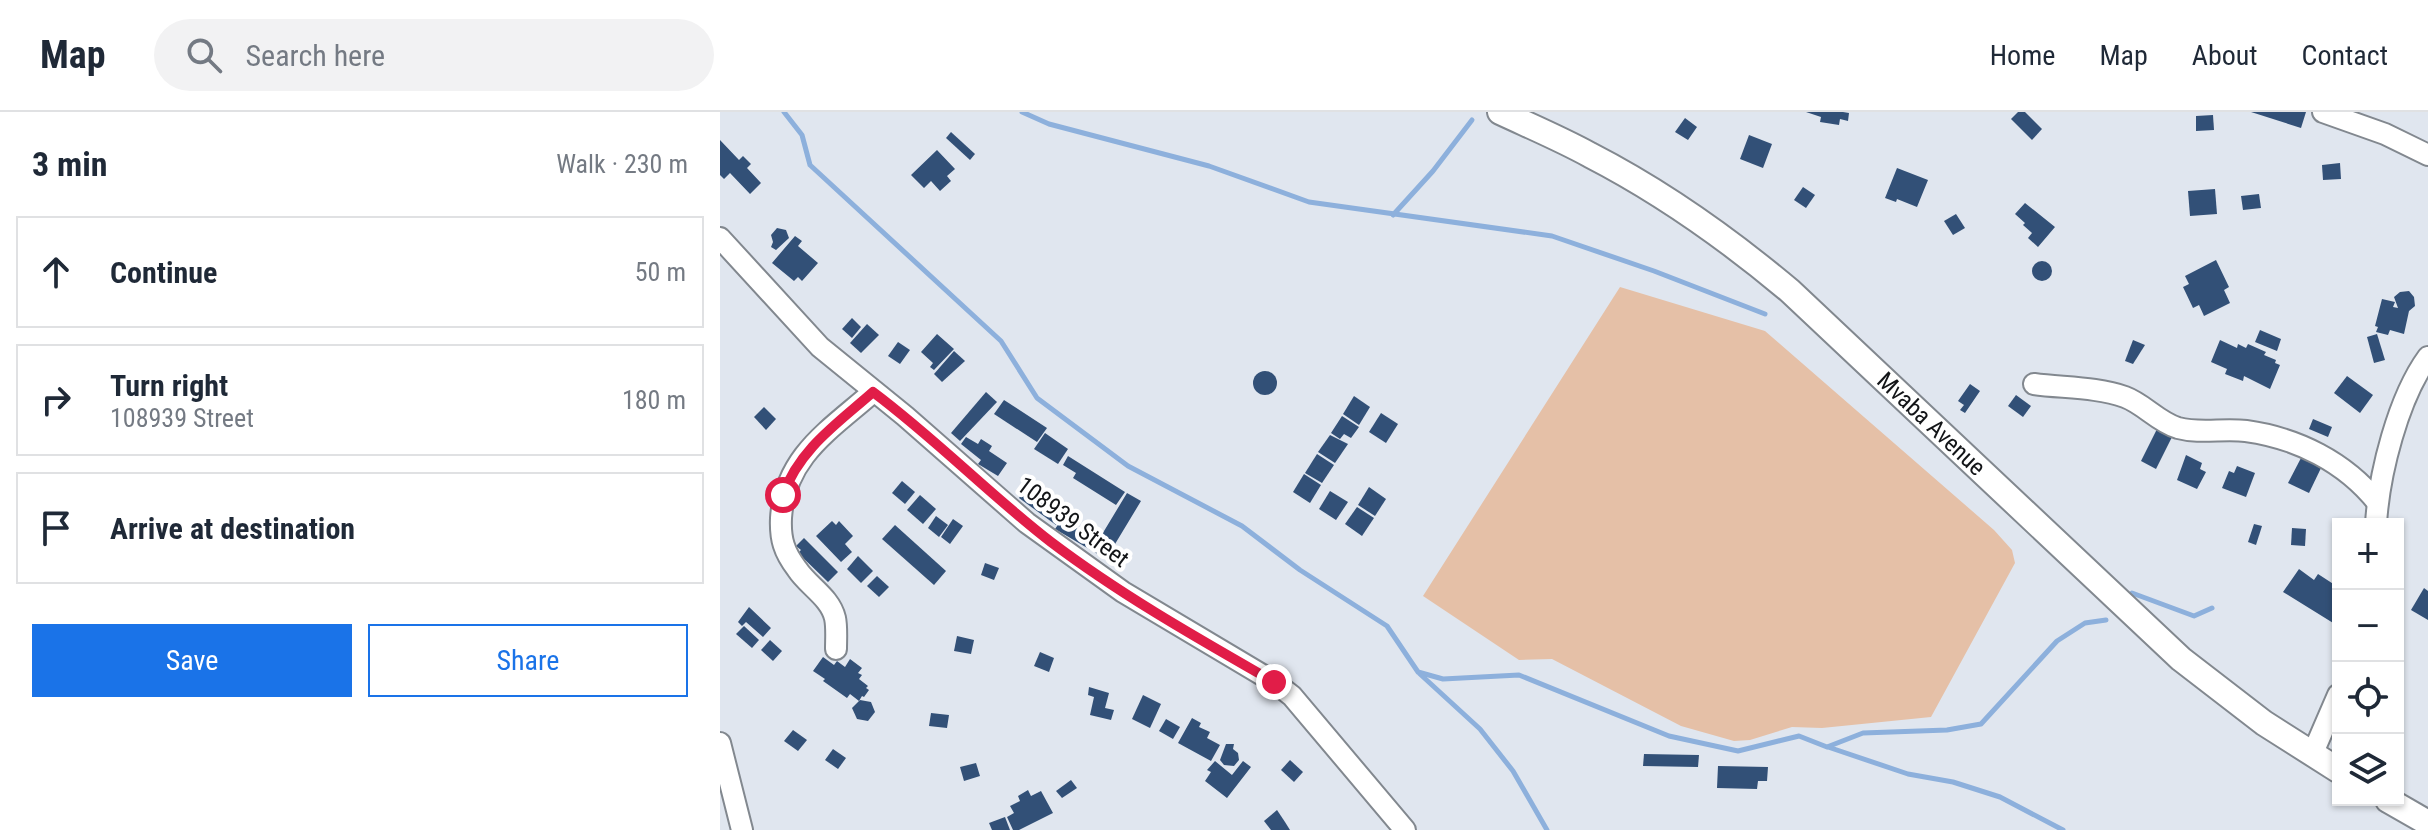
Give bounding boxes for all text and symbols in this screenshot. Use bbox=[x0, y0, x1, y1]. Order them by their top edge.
search box bbox=[154, 19, 714, 91]
text: Map bbox=[40, 33, 106, 77]
icon: search bbox=[182, 33, 226, 77]
text: Search here bbox=[246, 38, 385, 73]
text: Home bbox=[1990, 39, 2055, 72]
text: Map bbox=[2099, 39, 2148, 72]
text: About bbox=[2192, 39, 2258, 72]
text: Contact bbox=[2302, 39, 2388, 72]
text: 3 min bbox=[32, 144, 108, 184]
text: Walk · 230 m bbox=[556, 149, 688, 179]
icon: ahead bbox=[34, 250, 78, 294]
text: Continue bbox=[110, 255, 217, 290]
text: 50 m bbox=[635, 257, 686, 287]
street label: Mvaba Avenue bbox=[1871, 366, 1991, 481]
text: Turn right bbox=[110, 368, 228, 403]
icon: right bbox=[34, 378, 78, 422]
text: 180 m bbox=[622, 385, 686, 415]
text: 108939 Street bbox=[110, 403, 254, 433]
street label: 108939 Street bbox=[1012, 471, 1134, 573]
route start bbox=[765, 477, 801, 513]
icon: arrive bbox=[34, 506, 78, 550]
text: Arrive at destination bbox=[110, 511, 355, 546]
map controls bbox=[2332, 518, 2404, 806]
button: + bbox=[2332, 518, 2404, 590]
button: − bbox=[2332, 590, 2404, 662]
button: Save bbox=[32, 624, 352, 697]
button: Share bbox=[368, 624, 688, 697]
button: locate bbox=[2332, 662, 2404, 734]
route end bbox=[1256, 664, 1292, 700]
button: layers bbox=[2332, 734, 2404, 806]

